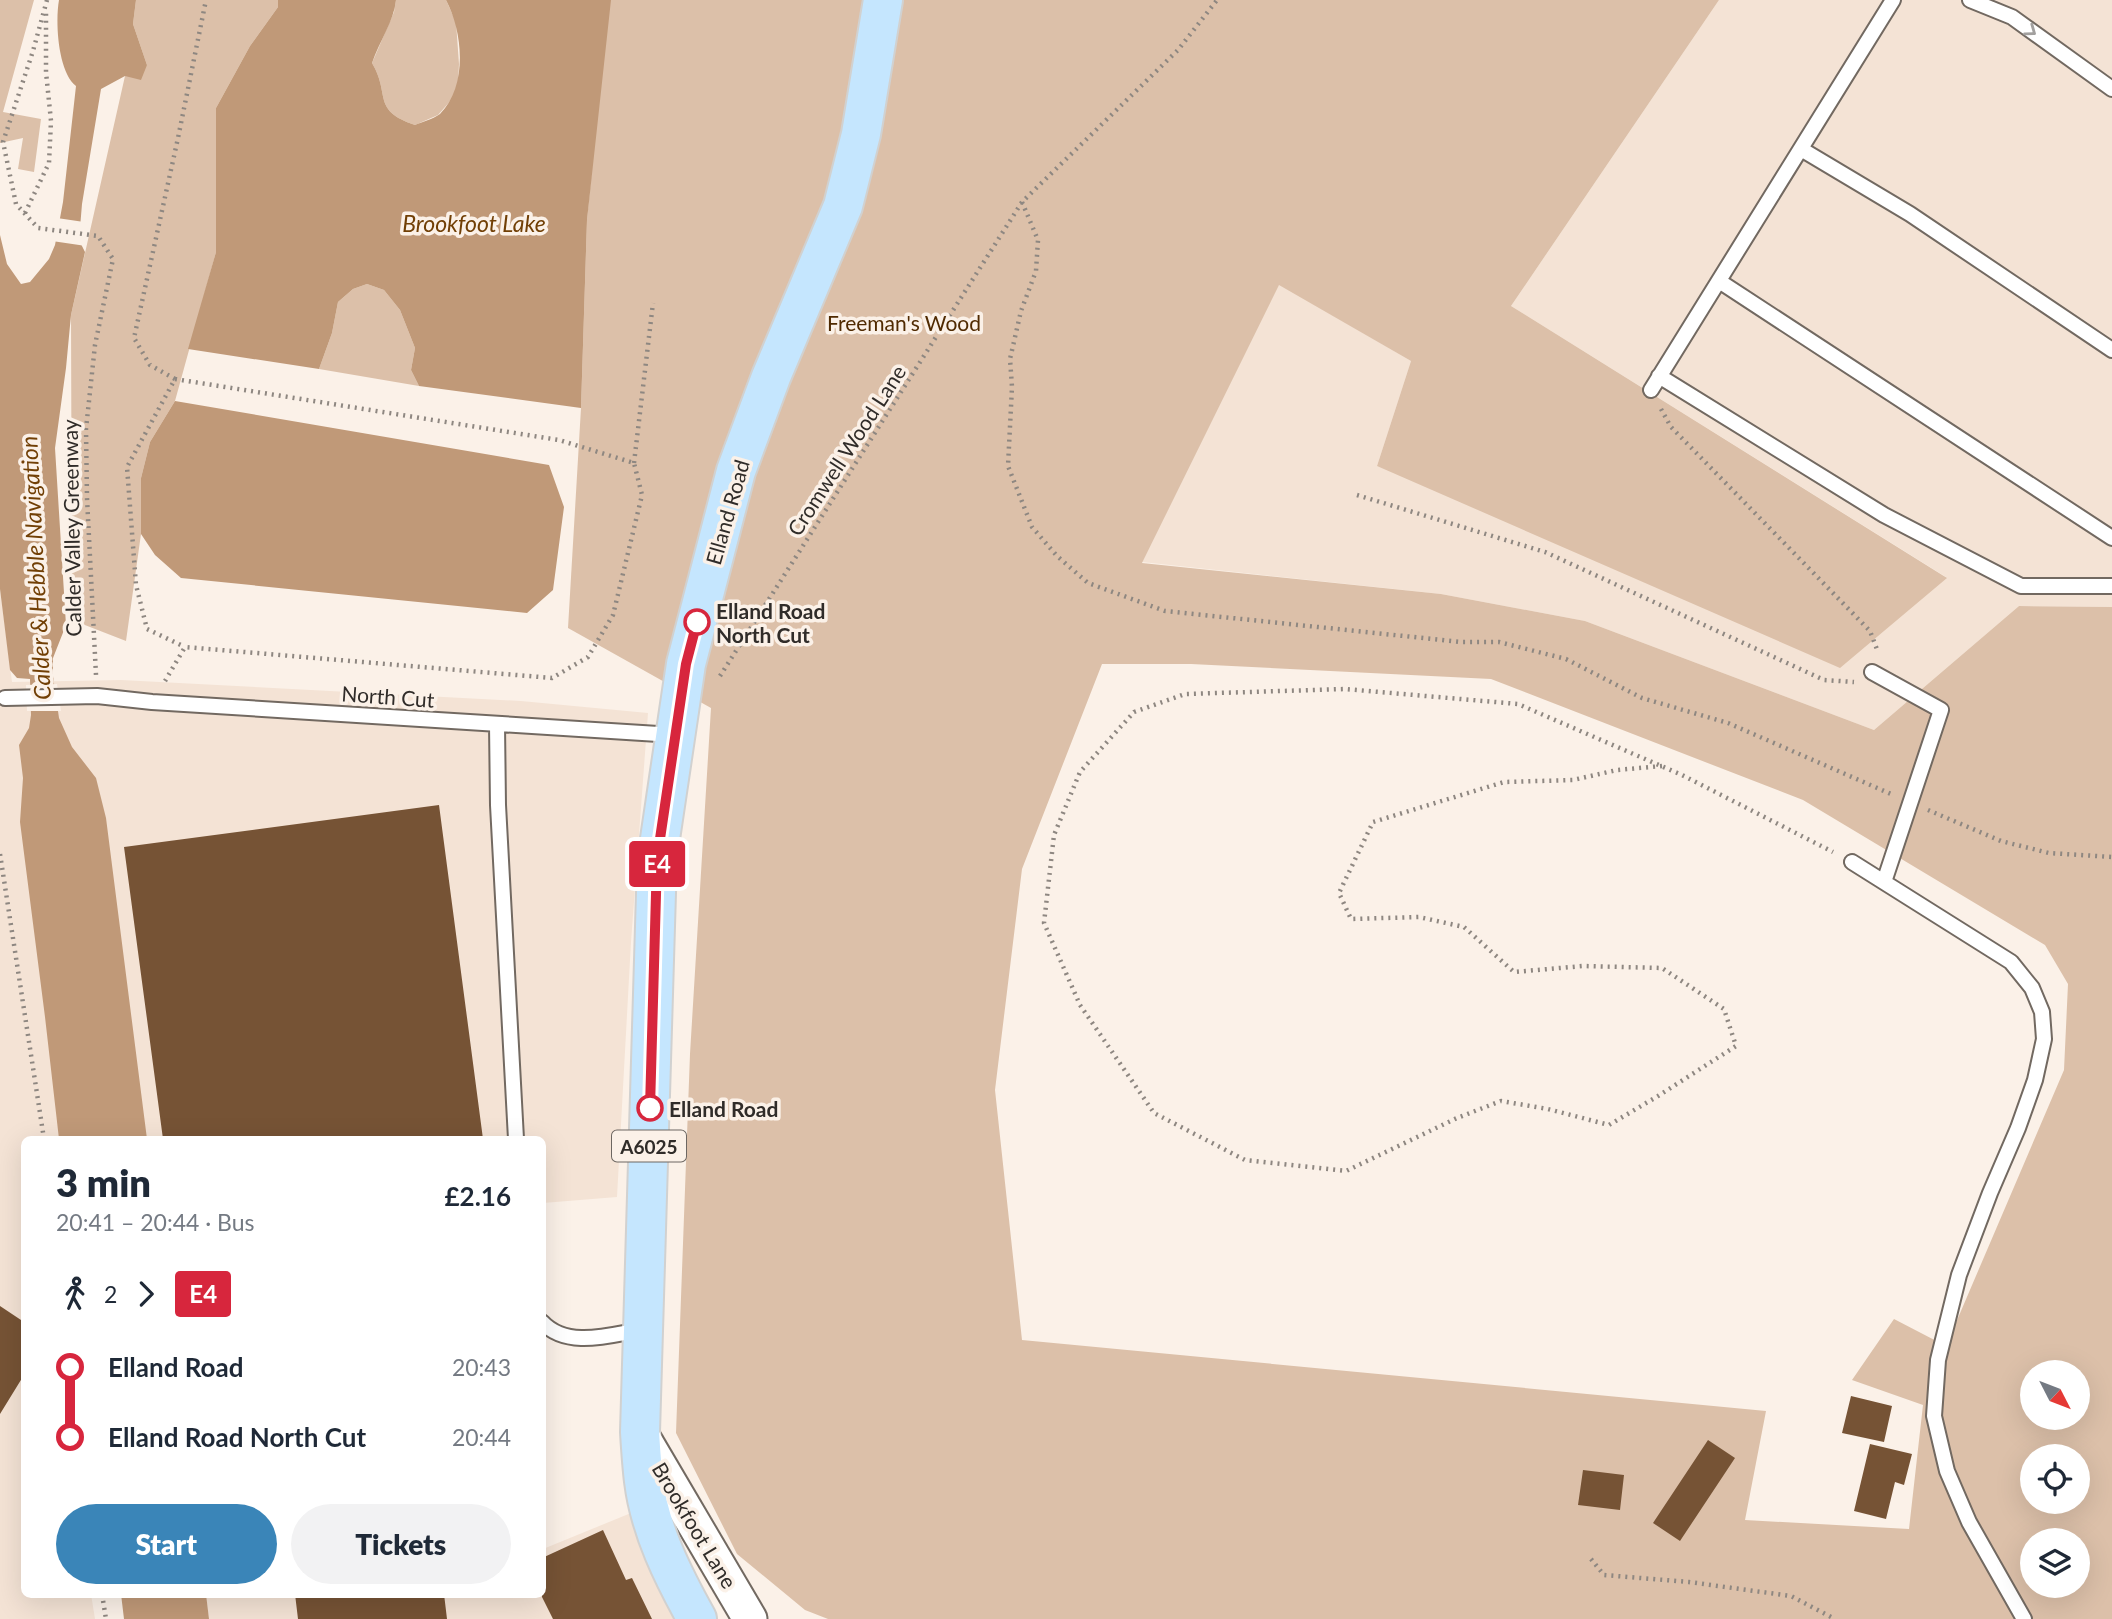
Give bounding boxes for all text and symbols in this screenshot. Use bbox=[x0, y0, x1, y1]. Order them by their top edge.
one-way arrow bbox=[2023, 22, 2036, 35]
water label: Brookfoot Lake bbox=[402, 209, 546, 237]
park label: Freeman's Wood bbox=[827, 310, 981, 335]
street label: Cromwell Wood Lane bbox=[782, 360, 910, 540]
street label: Calder Valley Greenway bbox=[57, 419, 85, 637]
water label: Calder & Hebble Navigation bbox=[14, 435, 56, 701]
street label: Elland Road bbox=[700, 457, 754, 567]
place label: Elland Road North Cut bbox=[716, 598, 825, 647]
marker: Elland Road North Cut bbox=[684, 609, 710, 635]
street label: North Cut bbox=[341, 680, 436, 712]
line badge: E4 bbox=[626, 841, 688, 887]
text: E4 bbox=[643, 849, 671, 878]
marker: Elland Road bbox=[637, 1095, 663, 1121]
place label: Elland Road bbox=[669, 1096, 778, 1121]
road number: A6025 bbox=[612, 1130, 686, 1162]
text: 3 min bbox=[56, 1159, 151, 1205]
text: £2.16 bbox=[445, 1180, 511, 1212]
text: 20:41 – 20:44 · Bus bbox=[56, 1208, 255, 1236]
icon: walk bbox=[56, 1275, 94, 1313]
icon: forward bbox=[127, 1275, 165, 1313]
text: E4 bbox=[189, 1279, 217, 1308]
text: 2 bbox=[104, 1280, 117, 1308]
text: Elland Road bbox=[108, 1351, 244, 1383]
text: 20:43 bbox=[452, 1353, 511, 1381]
north arrow bbox=[2020, 1360, 2090, 1430]
map controls bbox=[2020, 1360, 2090, 1598]
text: Elland Road North Cut bbox=[108, 1421, 366, 1453]
text: 20:44 bbox=[452, 1423, 511, 1451]
button: locate bbox=[2020, 1444, 2090, 1514]
street label: Brookfoot Lane bbox=[648, 1457, 742, 1593]
button: Start bbox=[56, 1504, 277, 1584]
button: Tickets bbox=[291, 1504, 511, 1584]
button: layers bbox=[2020, 1528, 2090, 1598]

